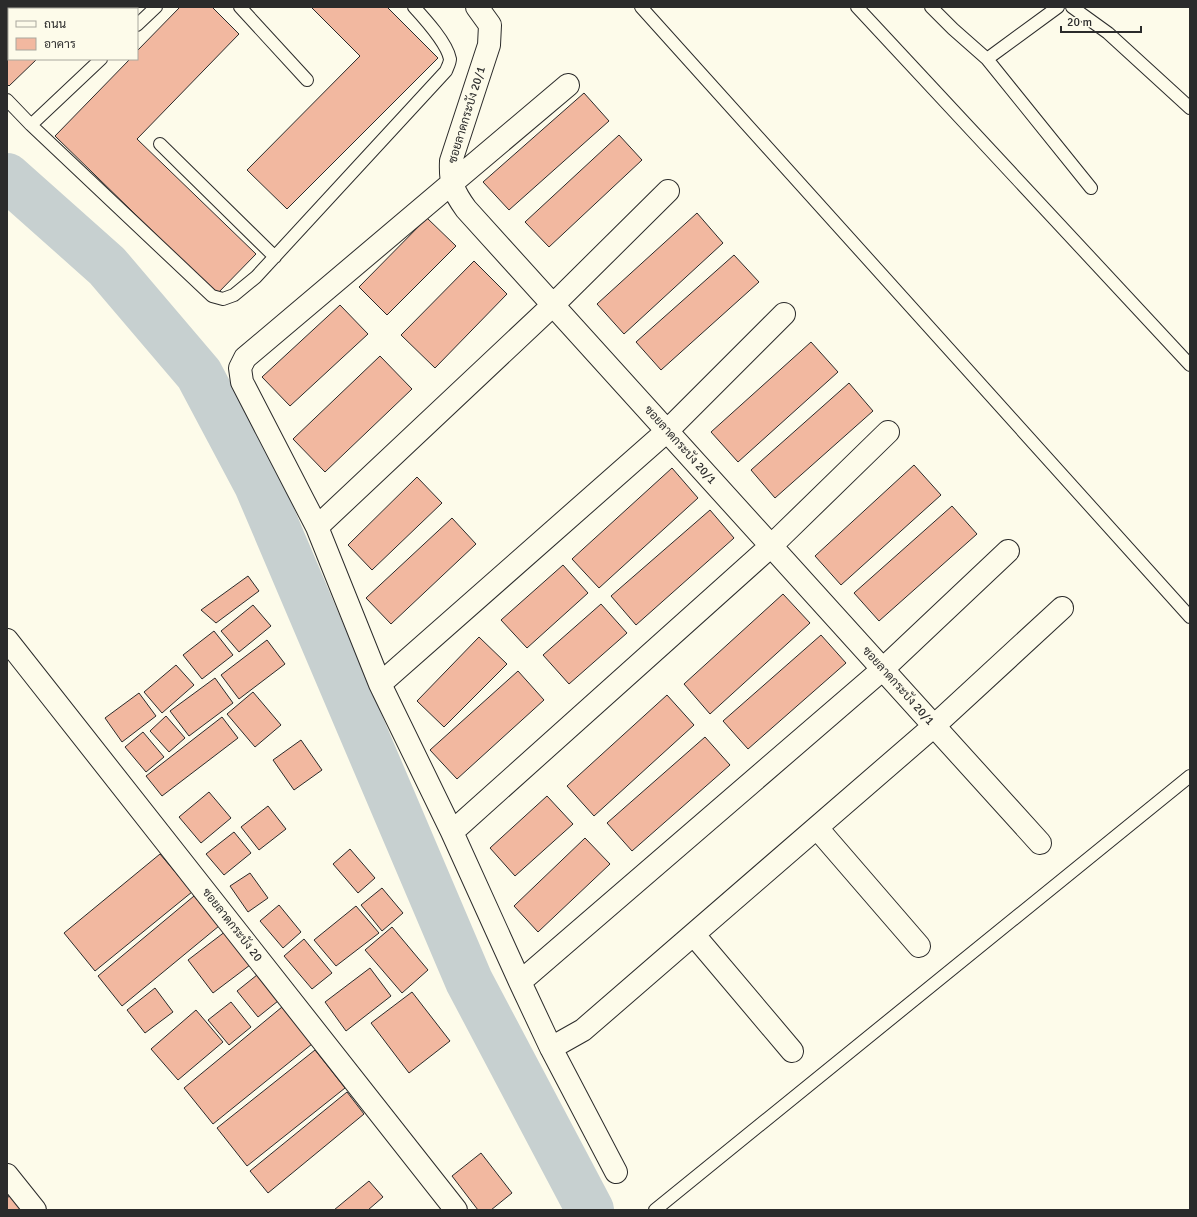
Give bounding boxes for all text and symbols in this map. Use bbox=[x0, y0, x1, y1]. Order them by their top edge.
legend bbox=[8, 8, 138, 60]
scale bar bbox=[1061, 8, 1141, 34]
text: 20 m bbox=[1067, 15, 1092, 30]
text: ถนน bbox=[44, 17, 67, 32]
text: อาคาร bbox=[44, 37, 76, 52]
street label: ซอยลาดกระบัง 20/1 bbox=[445, 65, 489, 165]
street label: ซอยลาดกระบัง 20/1 bbox=[641, 403, 719, 487]
street label: ซอยลาดกระบัง 20/1 bbox=[859, 644, 937, 728]
street label: ซอยลาดกระบัง 20 bbox=[199, 885, 265, 965]

